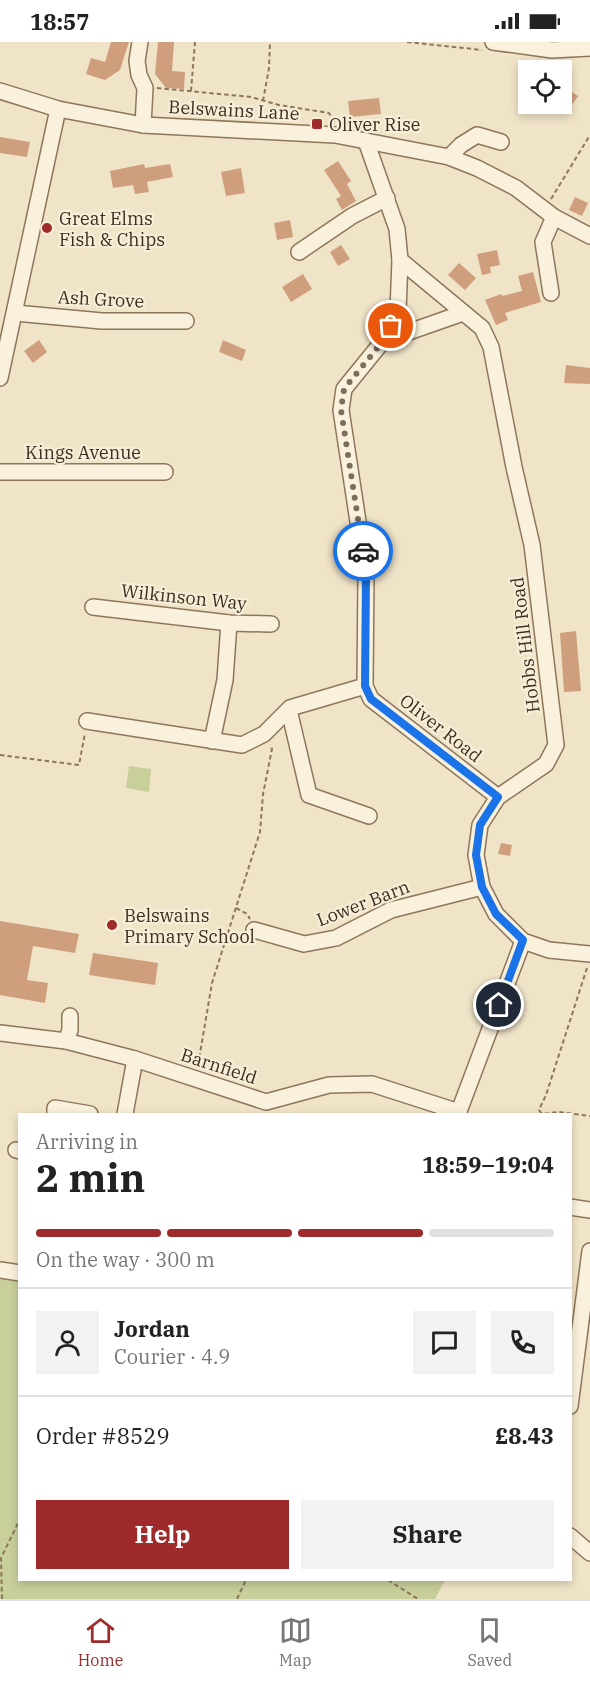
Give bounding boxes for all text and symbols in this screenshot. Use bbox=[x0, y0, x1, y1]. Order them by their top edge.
text: 18:57 bbox=[30, 7, 89, 36]
map controls bbox=[518, 60, 572, 114]
button: locate bbox=[518, 60, 572, 114]
street label: Belswains Lane bbox=[168, 95, 300, 125]
place label: Oliver Rise bbox=[329, 113, 420, 136]
marker: Oliver Rise bbox=[310, 117, 324, 131]
place label: Great Elms Fish & Chips bbox=[59, 207, 165, 251]
marker: Great Elms Fish & Chips bbox=[40, 221, 54, 235]
street label: Ash Grove bbox=[57, 285, 145, 313]
pin bbox=[365, 300, 416, 351]
icon: bag bbox=[374, 309, 407, 342]
street label: Kings Avenue bbox=[25, 441, 141, 464]
courier bbox=[333, 521, 393, 581]
icon: car bbox=[347, 535, 380, 568]
street label: Hobbs Hill Road bbox=[505, 576, 545, 714]
street label: Wilkinson Way bbox=[120, 579, 248, 615]
street label: Oliver Road bbox=[395, 689, 487, 767]
street label: Lower Barn bbox=[313, 875, 413, 931]
place label: Belswains Primary School bbox=[124, 904, 255, 948]
marker: Belswains Primary School bbox=[105, 918, 119, 932]
pin bbox=[473, 979, 524, 1030]
icon: home bbox=[482, 988, 515, 1021]
street label: Barnfield bbox=[178, 1043, 260, 1089]
text: Arriving in bbox=[36, 1128, 138, 1155]
text: 18:59–19:04 bbox=[422, 1150, 554, 1179]
text: 2 min bbox=[36, 1152, 145, 1203]
text: On the way · 300 m bbox=[36, 1246, 215, 1273]
button: person bbox=[36, 1311, 99, 1374]
button: chat bbox=[413, 1311, 476, 1374]
button: phone bbox=[491, 1311, 554, 1374]
text: Jordan bbox=[114, 1314, 190, 1343]
text: Courier · 4.9 bbox=[114, 1343, 230, 1370]
text: Order #8529 bbox=[36, 1421, 170, 1450]
text: £8.43 bbox=[495, 1421, 554, 1450]
button: Help bbox=[36, 1500, 289, 1569]
button: Share bbox=[301, 1500, 554, 1569]
tab: Home bbox=[78, 1614, 123, 1670]
tab: Map bbox=[279, 1614, 312, 1670]
tab: Saved bbox=[467, 1614, 512, 1670]

